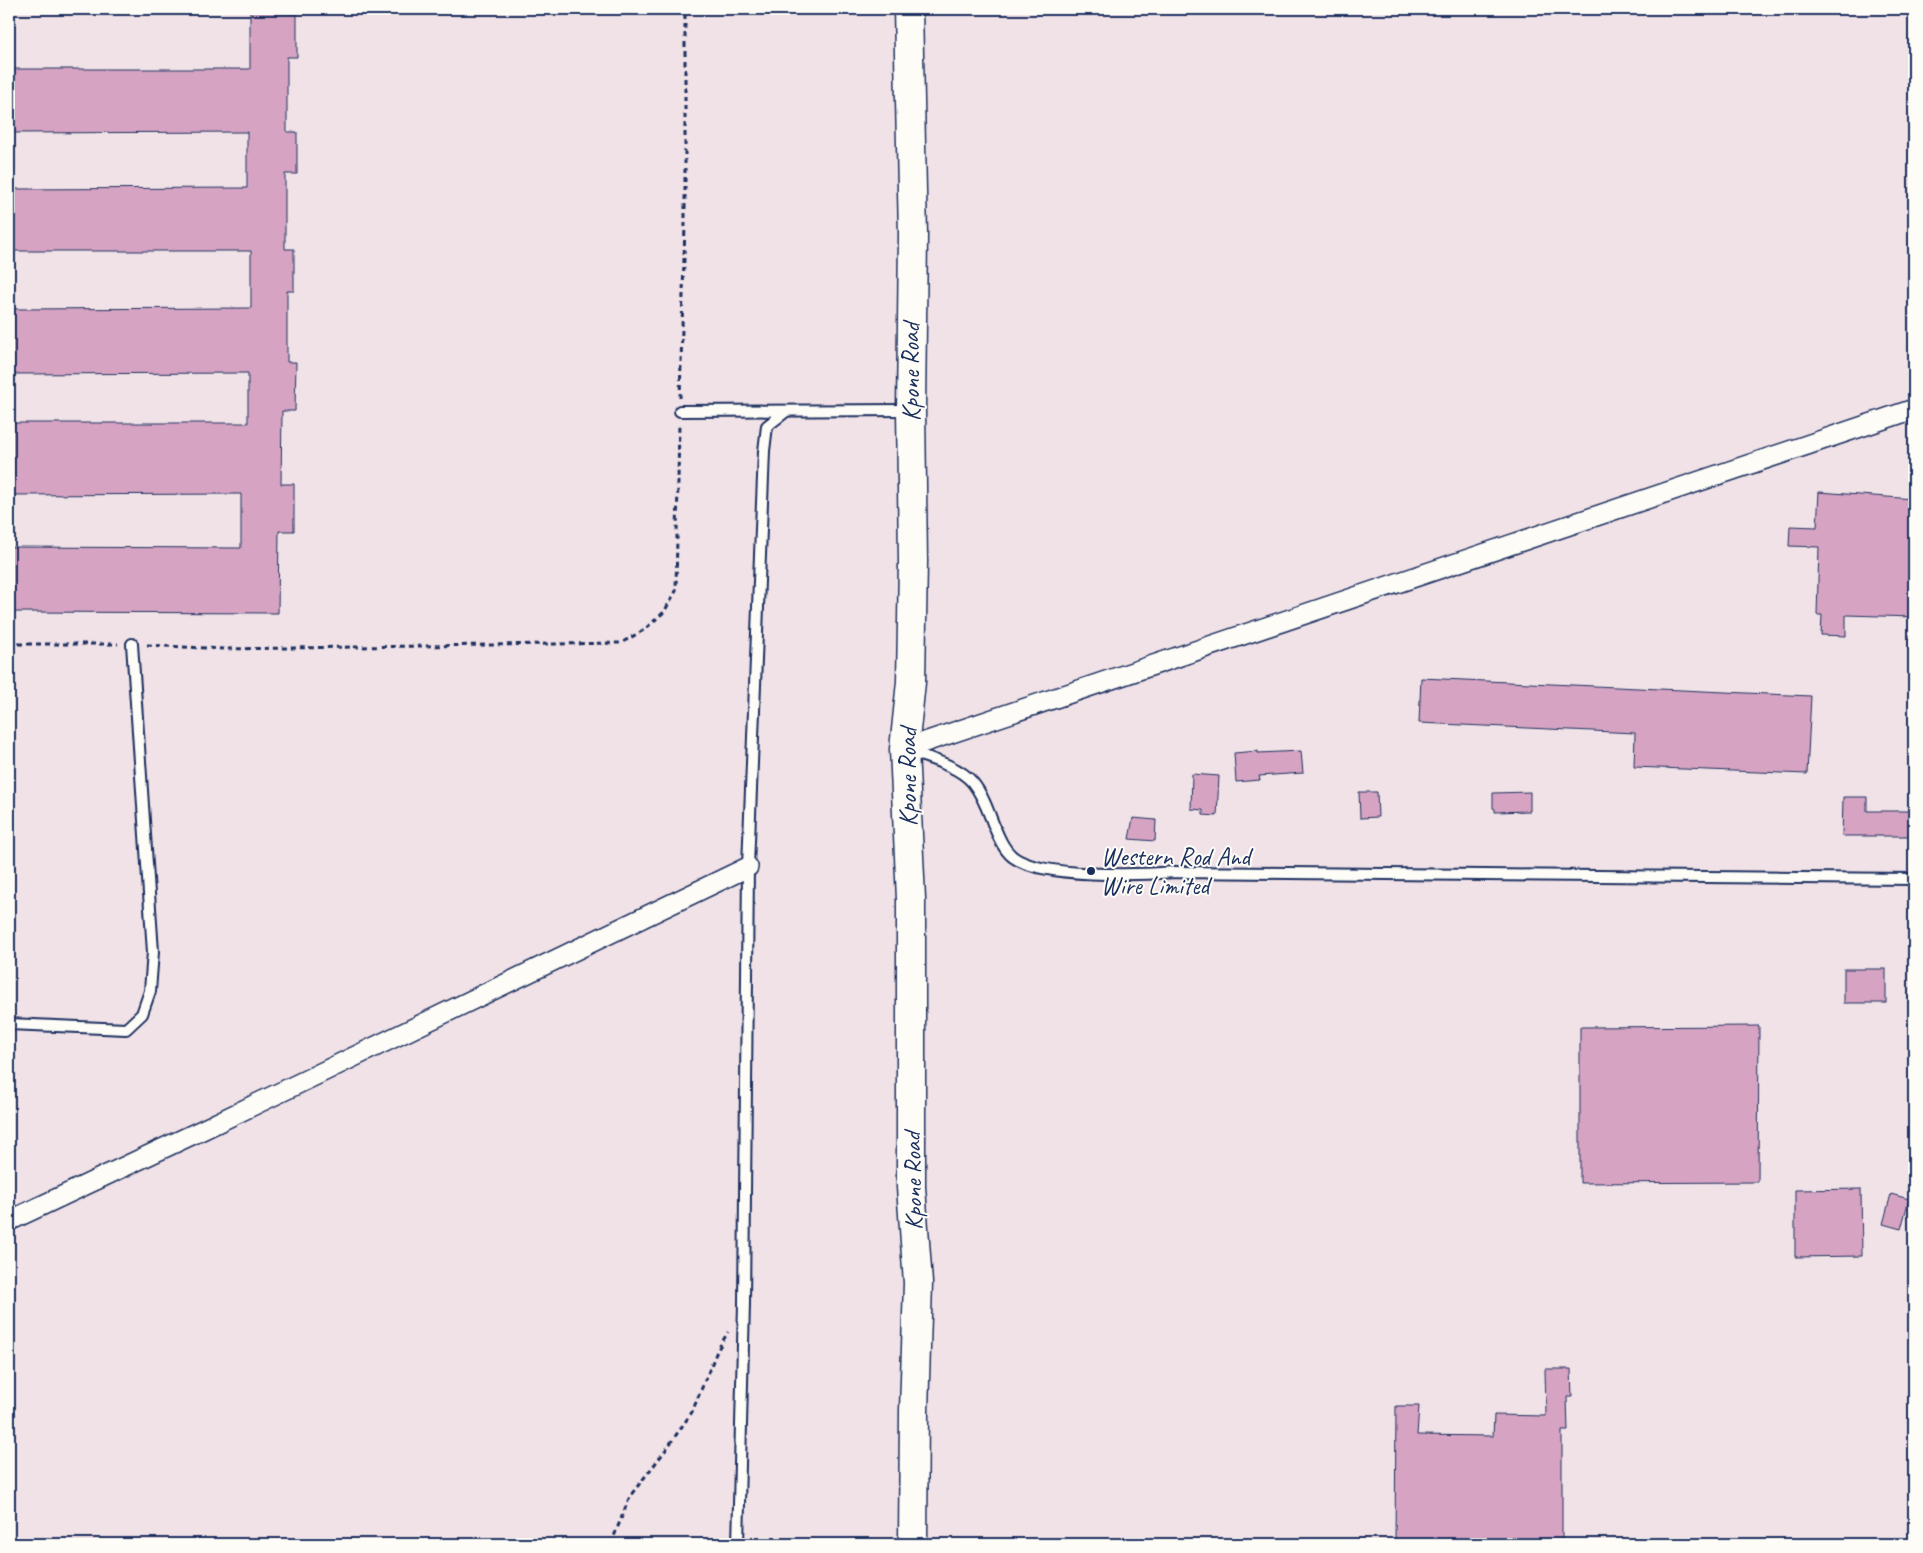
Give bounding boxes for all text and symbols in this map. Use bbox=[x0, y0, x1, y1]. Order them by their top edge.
street label: Kpone Road bbox=[895, 320, 927, 421]
street label: Kpone Road bbox=[892, 725, 924, 826]
place label: Western Rod And Wire Limited bbox=[1101, 841, 1254, 902]
marker: Western Rod And Wire Limited bbox=[1085, 865, 1097, 877]
street label: Kpone Road bbox=[896, 1128, 930, 1230]

